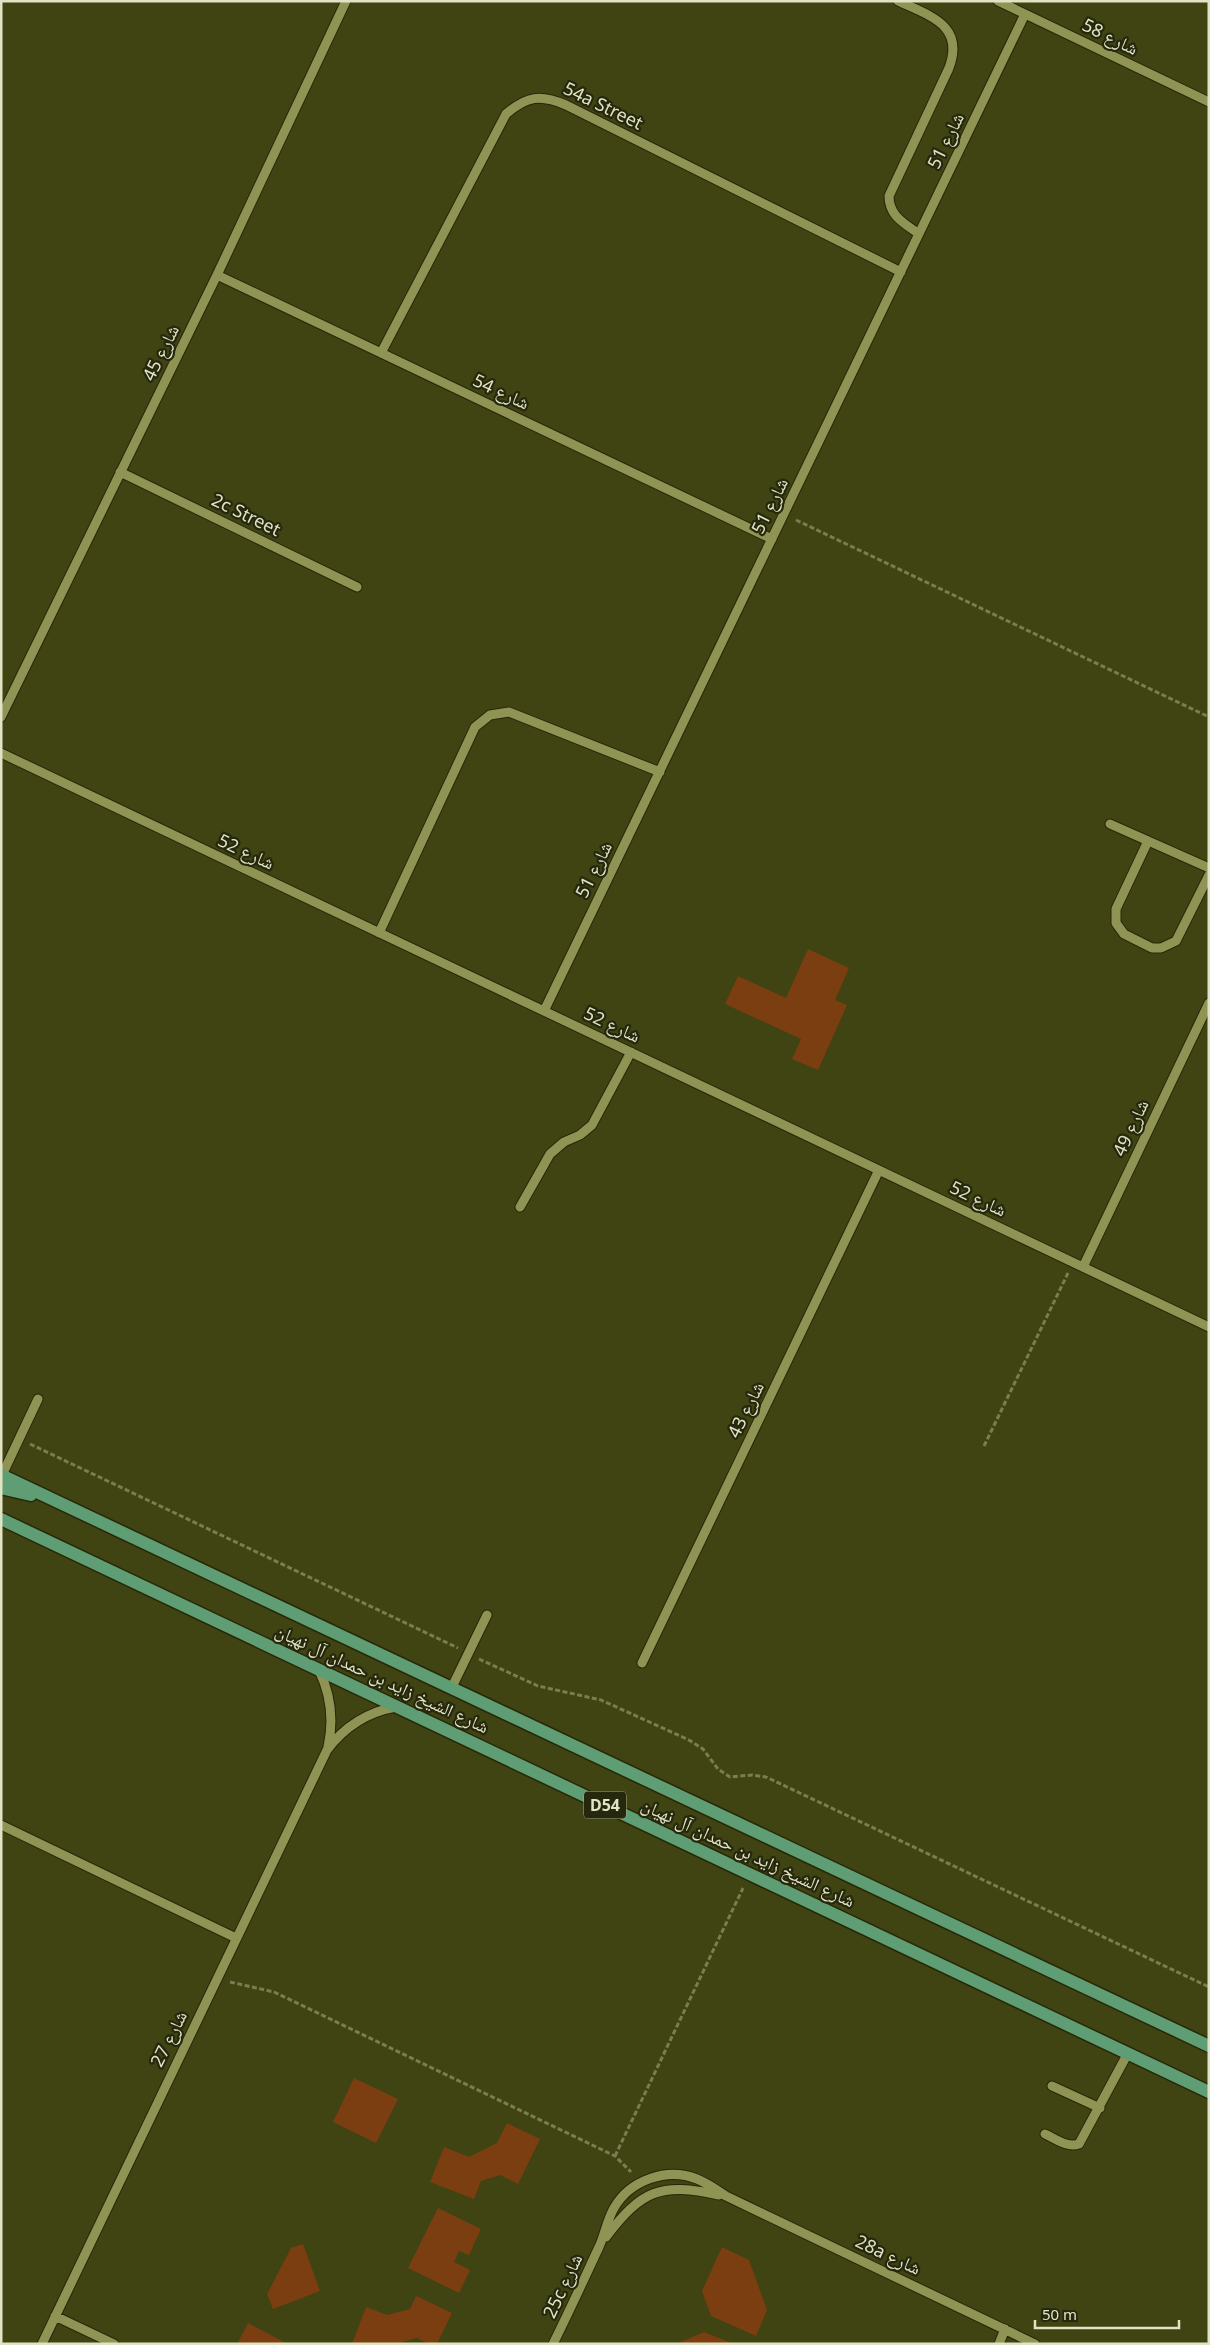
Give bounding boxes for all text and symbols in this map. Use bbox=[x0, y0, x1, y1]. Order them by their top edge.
street label: شارع 58 bbox=[1078, 12, 1142, 60]
street label: 54a Street bbox=[560, 76, 648, 135]
street label: شارع 51 bbox=[921, 109, 969, 173]
street label: شارع 45 bbox=[136, 321, 184, 385]
street label: شارع 54 bbox=[469, 368, 533, 415]
street label: شارع 51 bbox=[745, 474, 793, 538]
street label: 2c Street bbox=[208, 487, 285, 541]
street label: شارع 52 bbox=[214, 828, 278, 875]
street label: شارع 51 bbox=[569, 838, 617, 902]
street label: شارع 52 bbox=[580, 1001, 644, 1048]
street label: شارع 49 bbox=[1107, 1096, 1154, 1160]
street label: شارع 52 bbox=[946, 1175, 1010, 1222]
street label: شارع 43 bbox=[721, 1378, 769, 1442]
street label: شارع الشيخ زايد بن حمدان آل نهيان bbox=[271, 1618, 493, 1739]
road number: D54 bbox=[584, 1792, 626, 1818]
street label: شارع الشيخ زايد بن حمدان آل نهيان bbox=[637, 1792, 859, 1913]
street label: شارع 27 bbox=[144, 2007, 192, 2071]
street label: 28a شارع bbox=[852, 2229, 925, 2280]
street label: 25c شارع bbox=[537, 2250, 587, 2322]
scale bar bbox=[1035, 2298, 1179, 2330]
text: 50 m bbox=[1042, 2304, 1077, 2324]

